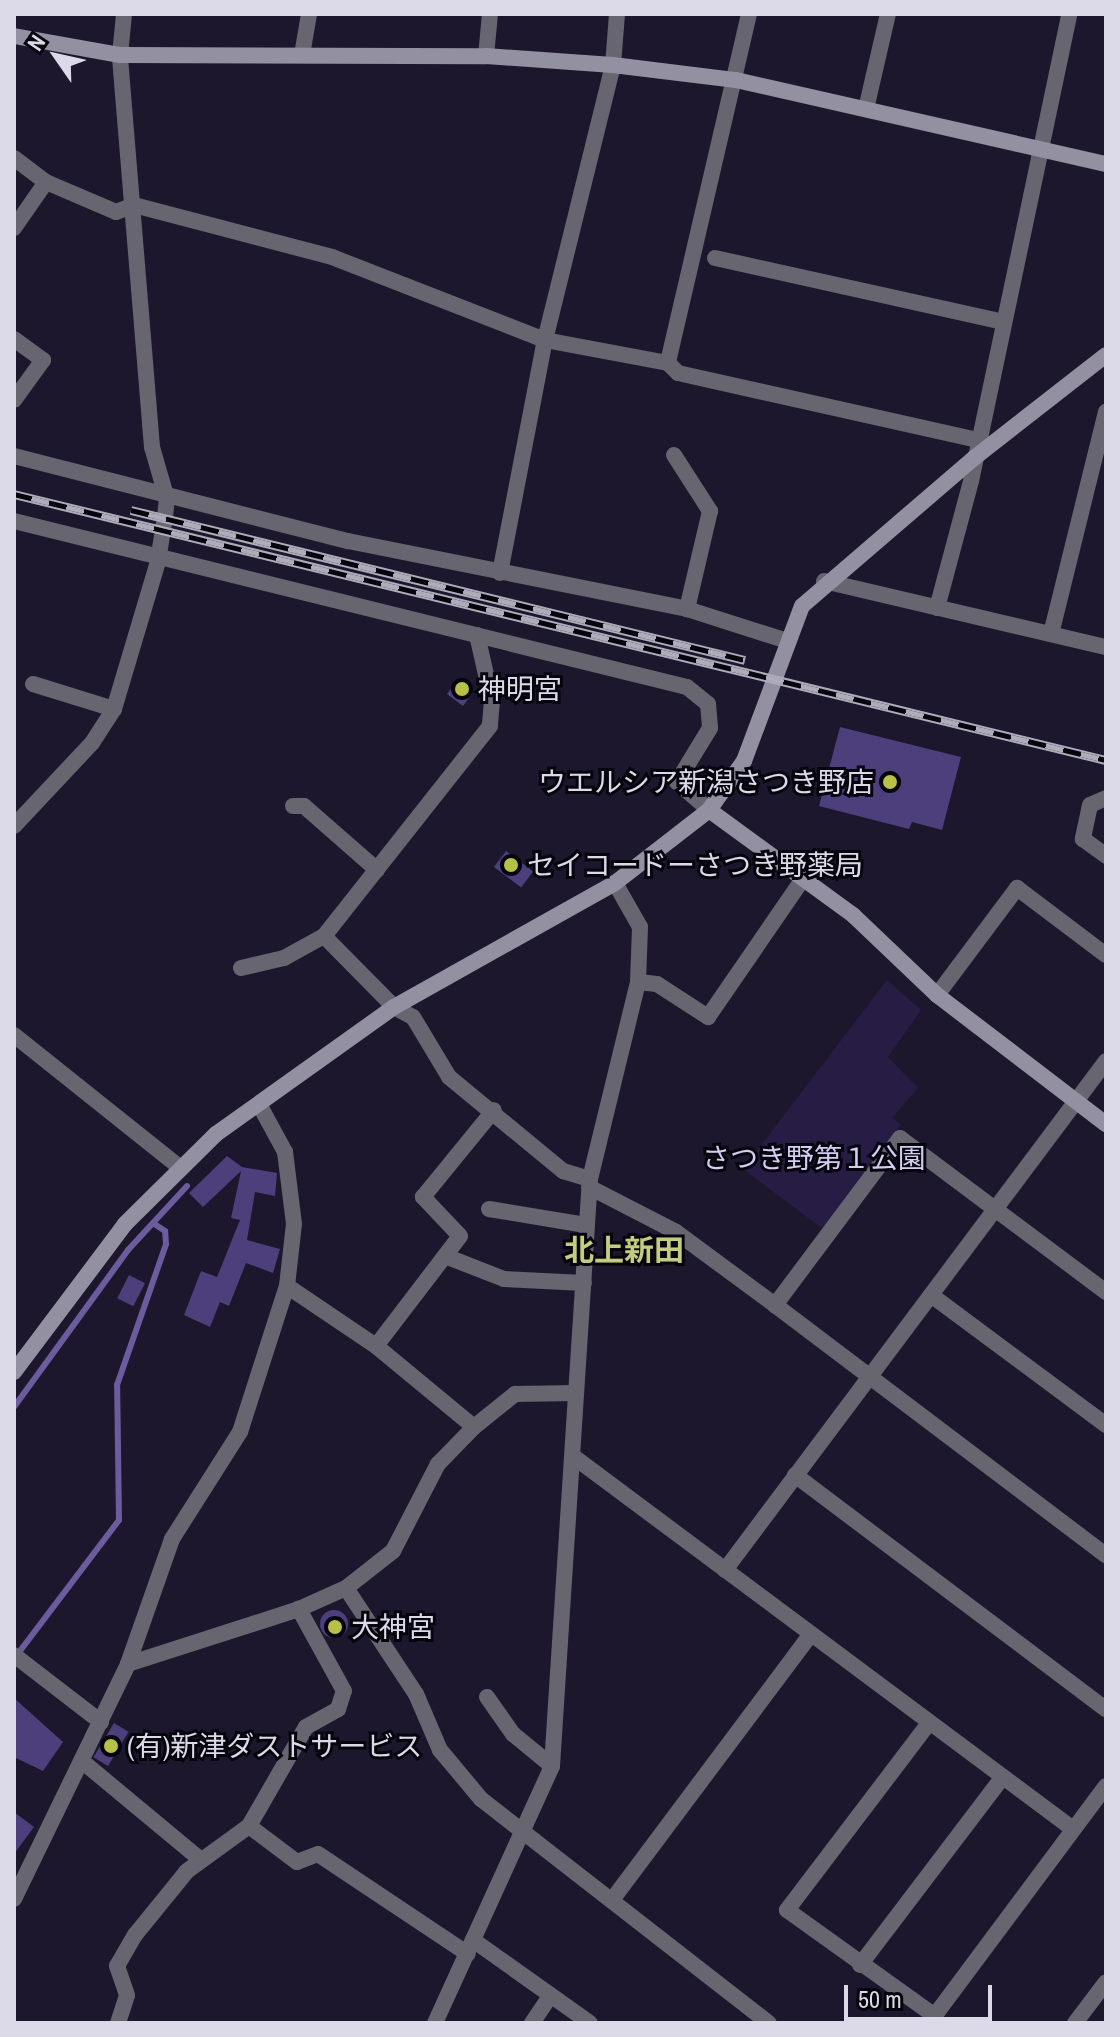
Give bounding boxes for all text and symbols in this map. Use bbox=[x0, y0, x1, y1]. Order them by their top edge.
north arrow bbox=[16, 16, 96, 96]
text: N bbox=[20, 29, 52, 56]
place label: 神明宮 bbox=[478, 672, 562, 706]
marker: 神明宮 bbox=[453, 680, 471, 698]
place label: ウエルシア新潟さつき野店 bbox=[538, 765, 874, 799]
marker: ウエルシア新潟さつき野店 bbox=[881, 773, 899, 791]
place label: セイコードーさつき野薬局 bbox=[527, 848, 863, 882]
marker: セイコードーさつき野薬局 bbox=[502, 856, 520, 874]
park label: さつき野第１公園 bbox=[702, 1141, 926, 1175]
district label: 北上新田 bbox=[564, 1232, 684, 1268]
place label: 大神宮 bbox=[351, 1610, 435, 1644]
marker: 大神宮 bbox=[326, 1618, 344, 1636]
place label: (有)新津ダストサービス bbox=[127, 1729, 422, 1763]
marker: (有)新津ダストサービス bbox=[102, 1737, 120, 1755]
scale bar bbox=[848, 1969, 996, 2019]
text: 50 m bbox=[858, 1983, 902, 2015]

